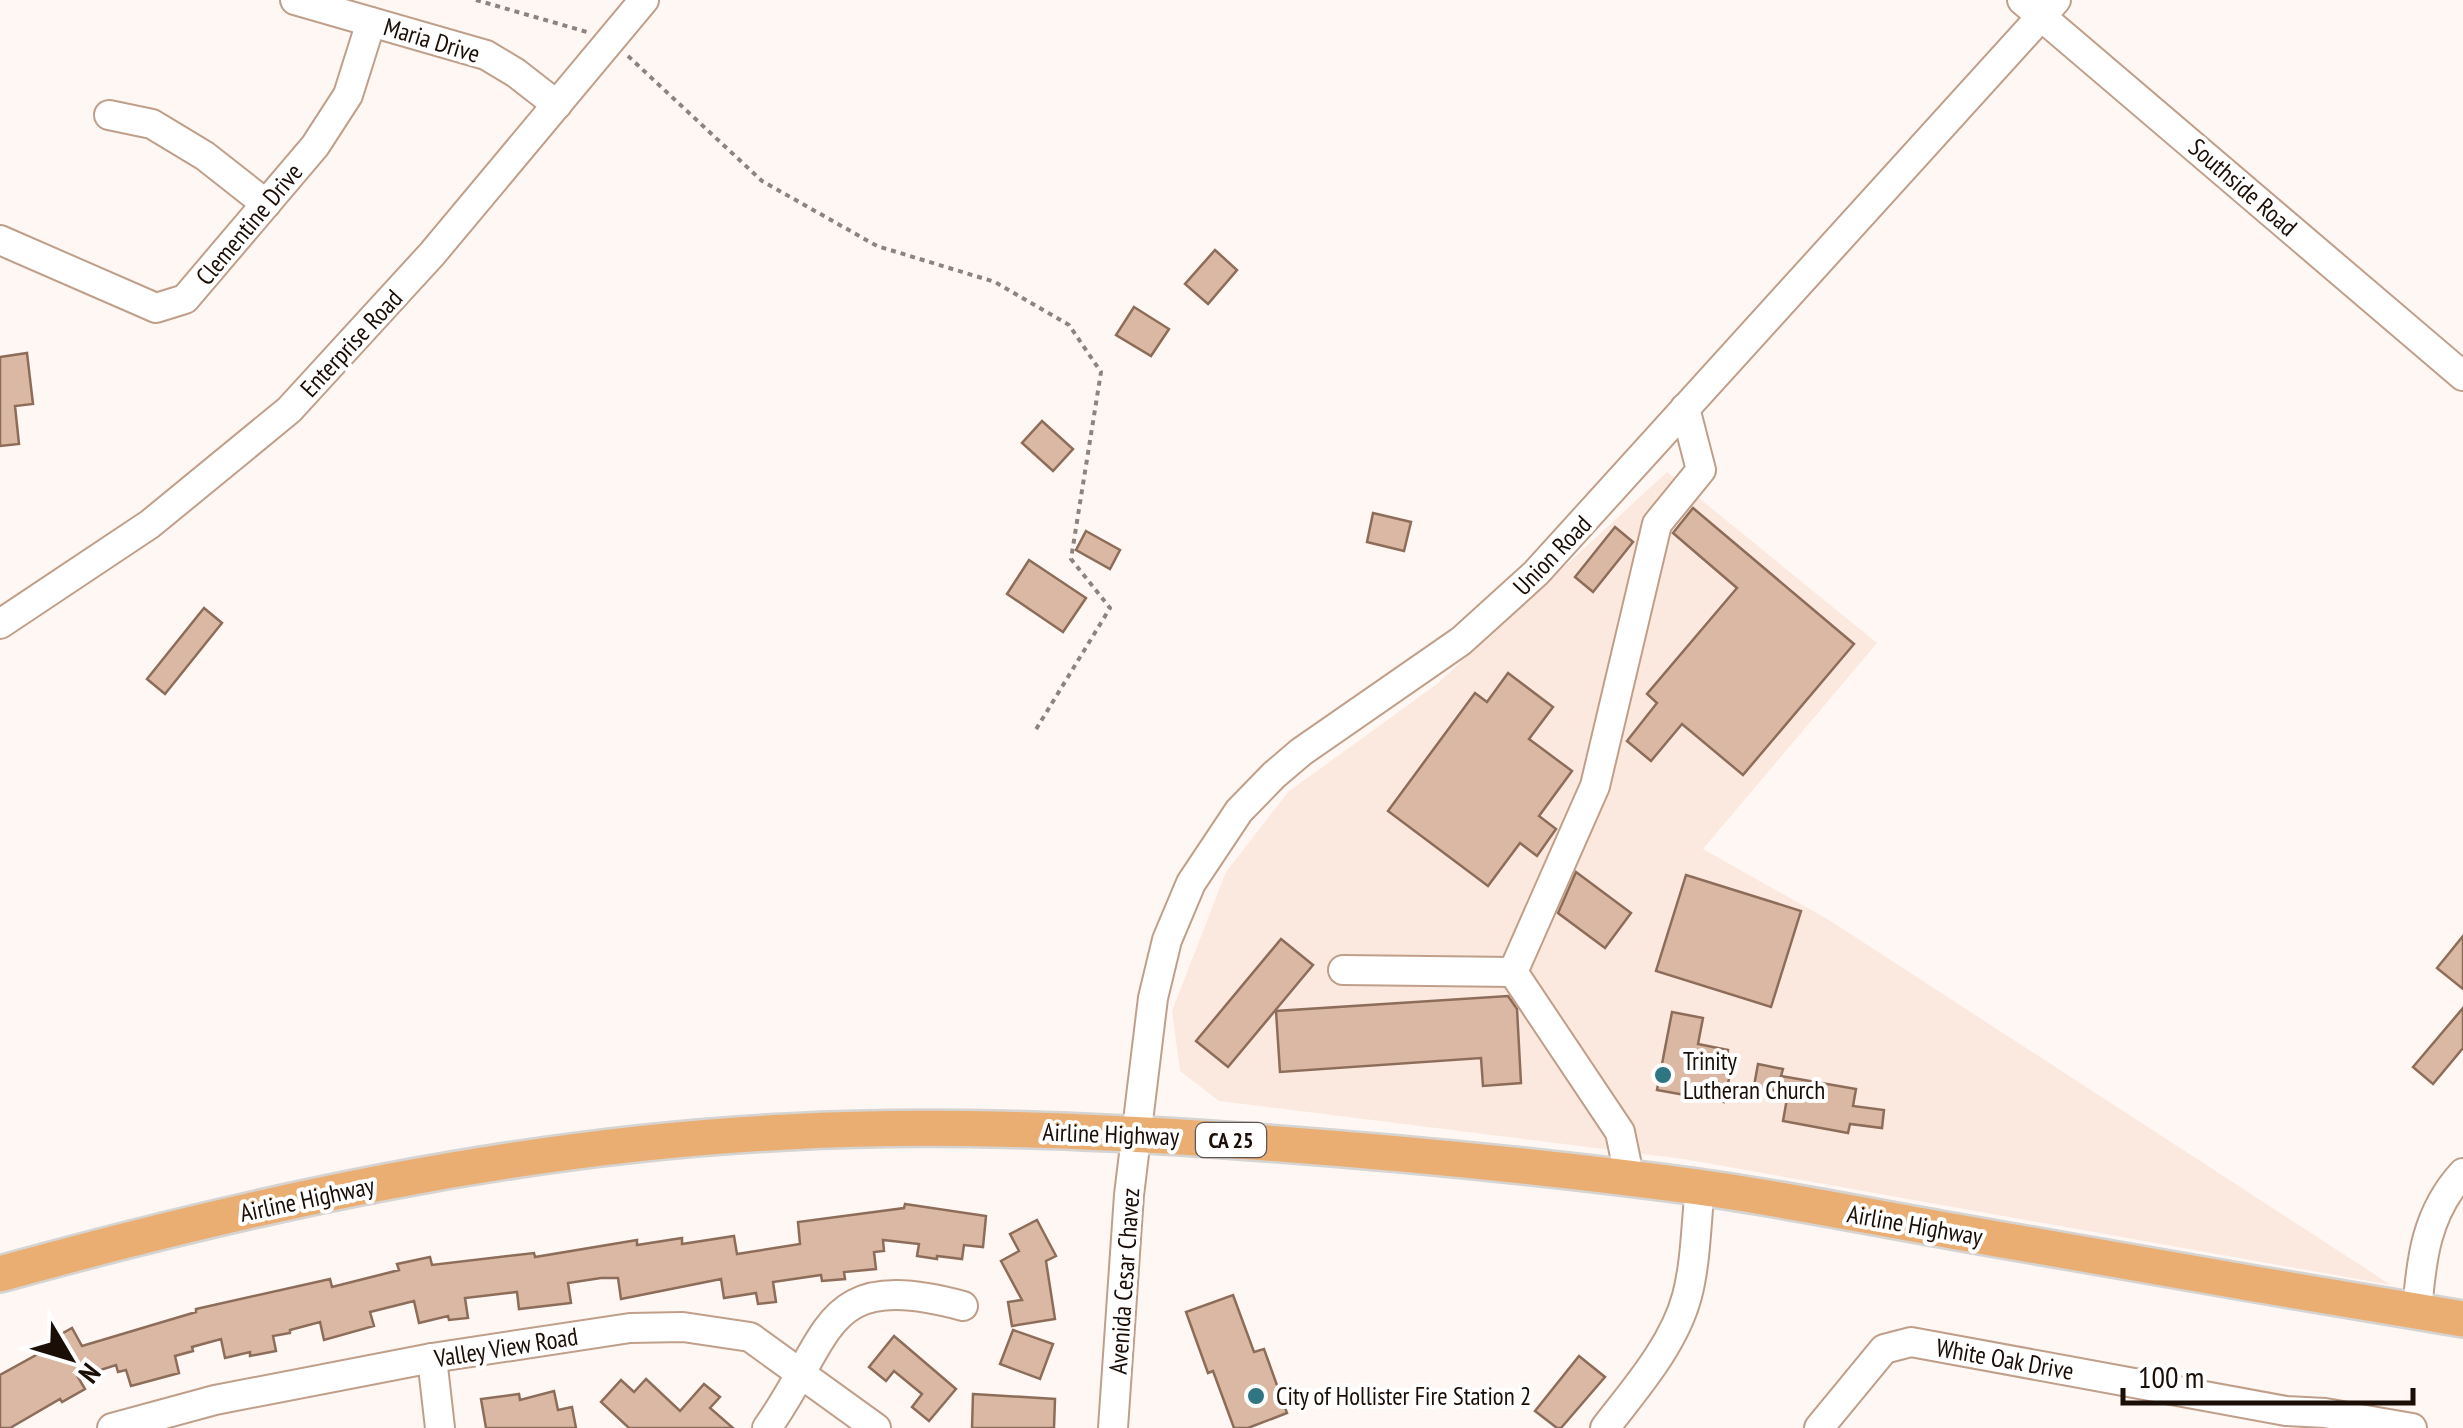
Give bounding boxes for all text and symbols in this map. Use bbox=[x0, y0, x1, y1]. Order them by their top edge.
street label: Maria Drive bbox=[380, 10, 484, 70]
street label: Southside Road bbox=[2182, 131, 2304, 243]
street label: Clementine Drive bbox=[189, 156, 309, 292]
street label: Enterprise Road bbox=[293, 283, 409, 403]
street label: Union Road bbox=[1506, 508, 1598, 602]
place label: Trinity Lutheran Church bbox=[1683, 1045, 1825, 1106]
marker: Trinity Lutheran Church bbox=[1652, 1064, 1674, 1086]
street label: Airline Highway bbox=[1042, 1116, 1180, 1152]
road number: CA 25 bbox=[1196, 1123, 1266, 1157]
street label: Airline Highway bbox=[237, 1169, 378, 1229]
street label: Avenida Cesar Chavez bbox=[1102, 1187, 1146, 1375]
street label: Airline Highway bbox=[1845, 1197, 1986, 1253]
north arrow bbox=[20, 1308, 120, 1408]
street label: Valley View Road bbox=[431, 1320, 580, 1374]
street label: White Oak Drive bbox=[1934, 1331, 2076, 1387]
scale bar bbox=[2123, 1343, 2413, 1405]
text: N bbox=[71, 1356, 109, 1391]
text: 100 m bbox=[2138, 1357, 2204, 1396]
place label: City of Hollister Fire Station 2 bbox=[1276, 1380, 1531, 1412]
marker: City of Hollister Fire Station 2 bbox=[1245, 1385, 1267, 1407]

